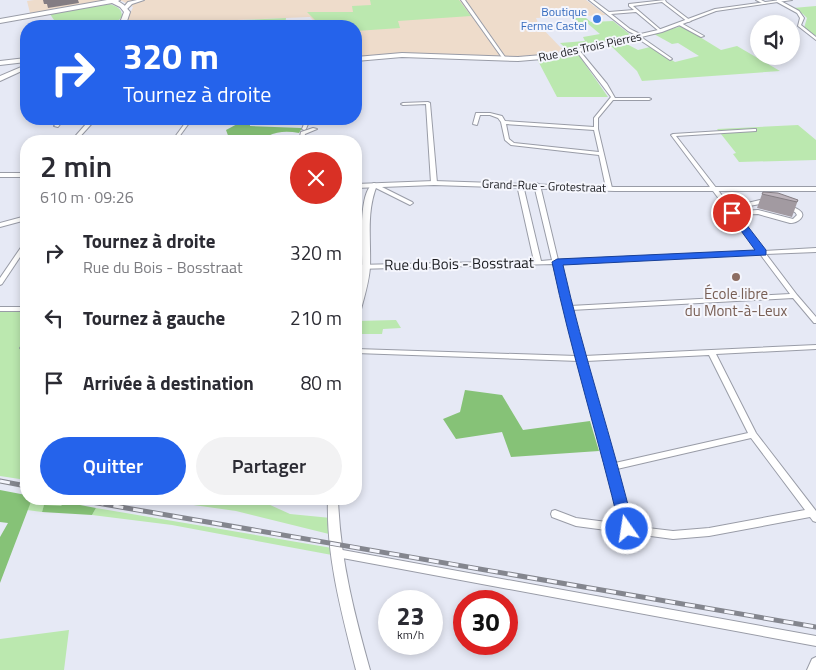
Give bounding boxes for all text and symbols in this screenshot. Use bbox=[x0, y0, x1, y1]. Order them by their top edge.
place label: Boutique Ferme Castel bbox=[521, 2, 587, 35]
marker: Boutique Ferme Castel bbox=[591, 13, 603, 25]
map controls bbox=[750, 15, 800, 65]
button: sound bbox=[750, 15, 800, 65]
street label: Rue des Trois Pierres bbox=[536, 26, 644, 67]
text: 320 m bbox=[123, 29, 219, 83]
icon: right bbox=[40, 40, 105, 105]
text: Tournez à droite bbox=[123, 77, 271, 111]
text: 2 min bbox=[40, 143, 112, 189]
button: close bbox=[290, 152, 342, 204]
street label: Grand-Rue - Grotestraat bbox=[482, 174, 607, 197]
text: 610 m · 09:26 bbox=[40, 185, 134, 209]
pin bbox=[711, 192, 753, 234]
icon: arrive bbox=[718, 199, 746, 227]
text: Tournez à droite bbox=[83, 226, 215, 255]
text: 320 m bbox=[290, 238, 342, 267]
icon: right bbox=[40, 239, 68, 267]
street label: Rue du Bois - Bosstraat bbox=[384, 251, 535, 276]
text: Rue du Bois - Bosstraat bbox=[83, 255, 243, 279]
marker: École libre du Mont-à-Leux bbox=[730, 271, 742, 283]
place label: École libre du Mont-à-Leux bbox=[685, 282, 787, 322]
text: Tournez à gauche bbox=[83, 303, 225, 332]
text: 210 m bbox=[290, 303, 342, 332]
icon: left bbox=[40, 304, 68, 332]
text: Arrivée à destination bbox=[83, 368, 254, 397]
text: 80 m bbox=[301, 368, 342, 397]
icon: arrive bbox=[40, 369, 68, 397]
button: Quitter bbox=[40, 437, 186, 495]
button: Partager bbox=[196, 437, 342, 495]
position arrow bbox=[600, 502, 652, 554]
speed limit sign: 30 bbox=[453, 590, 518, 655]
text: 23 bbox=[396, 597, 425, 635]
text: km/h bbox=[397, 625, 424, 644]

